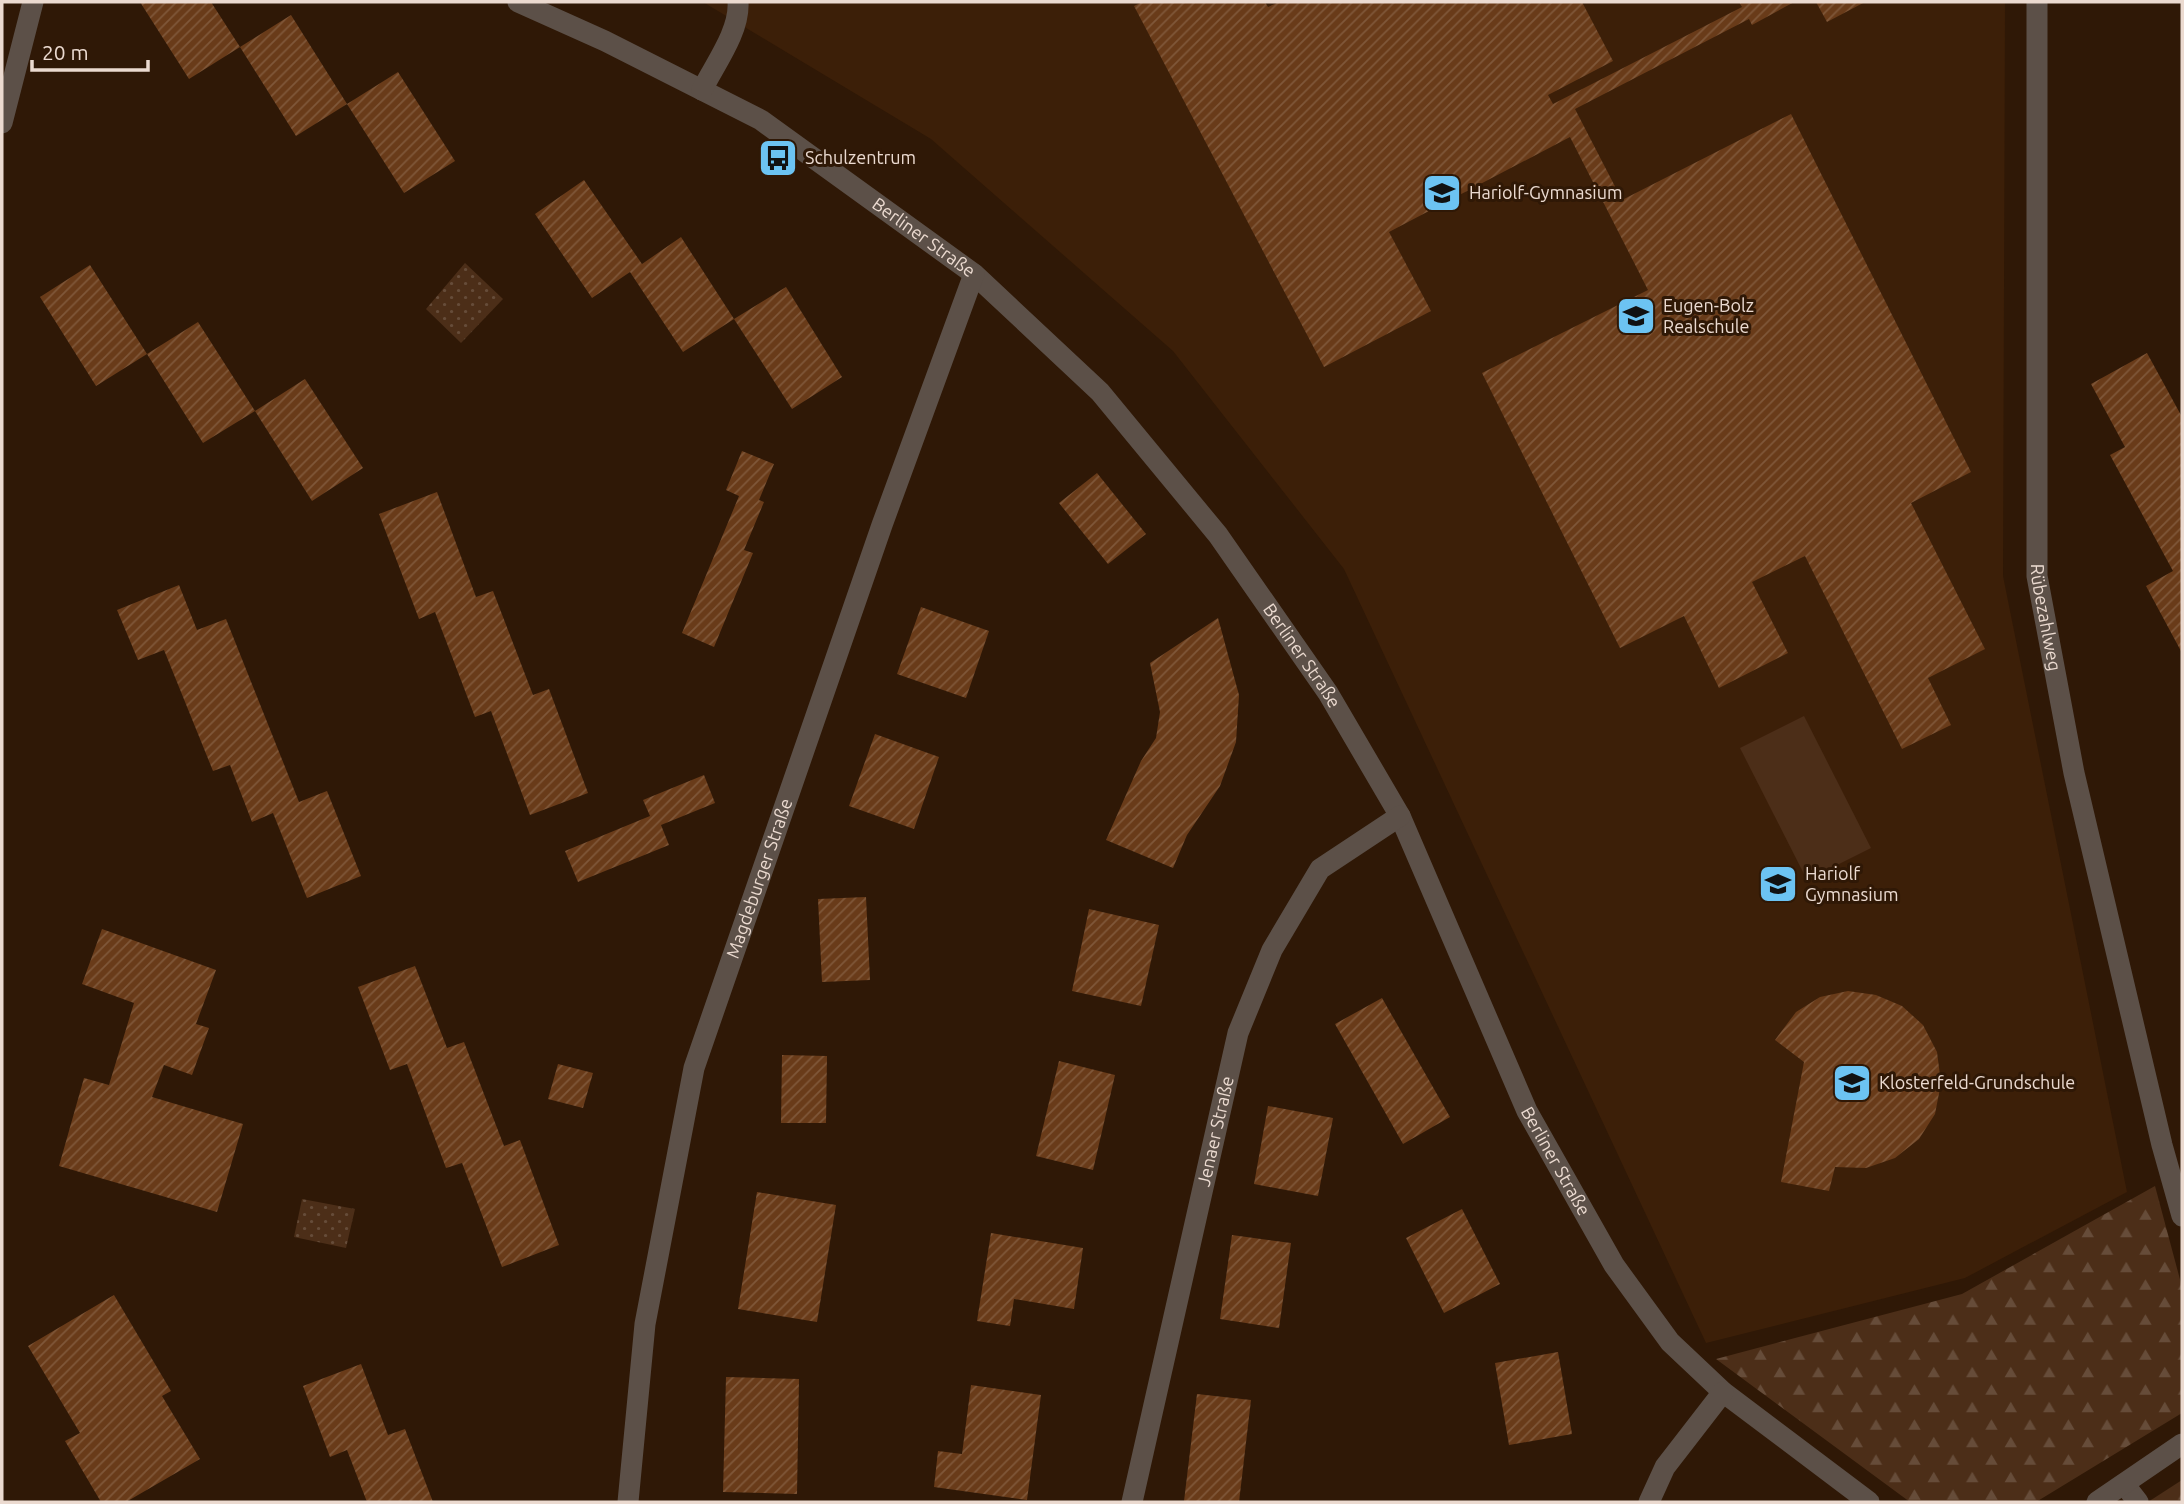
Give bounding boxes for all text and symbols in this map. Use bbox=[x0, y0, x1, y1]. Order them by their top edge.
scale bar bbox=[32, 28, 147, 72]
text: 20 m bbox=[42, 40, 89, 64]
bus stop icon: Schulzentrum bbox=[757, 137, 799, 179]
place label: Schulzentrum bbox=[805, 147, 916, 167]
school or university icon: Hariolf-Gymnasium bbox=[1421, 172, 1463, 214]
place label: Hariolf-Gymnasium bbox=[1469, 182, 1623, 202]
street label: Berliner Straße bbox=[869, 193, 980, 281]
school or university icon: Eugen-Bolz Realschule bbox=[1615, 295, 1657, 337]
place label: Eugen-Bolz Realschule bbox=[1663, 295, 1754, 336]
street label: Rübezahlweg bbox=[2028, 564, 2066, 672]
street label: Berliner Straße bbox=[1260, 599, 1345, 711]
street label: Magdeburger Straße bbox=[722, 796, 796, 961]
school or university icon: Hariolf Gymnasium bbox=[1757, 863, 1799, 905]
place label: Hariolf Gymnasium bbox=[1805, 863, 1899, 904]
school or university icon: Klosterfeld-Grundschule bbox=[1831, 1062, 1873, 1104]
place label: Klosterfeld-Grundschule bbox=[1879, 1072, 2075, 1092]
street label: Jenaer Straße bbox=[1193, 1074, 1237, 1188]
street label: Berliner Straße bbox=[1518, 1103, 1595, 1219]

